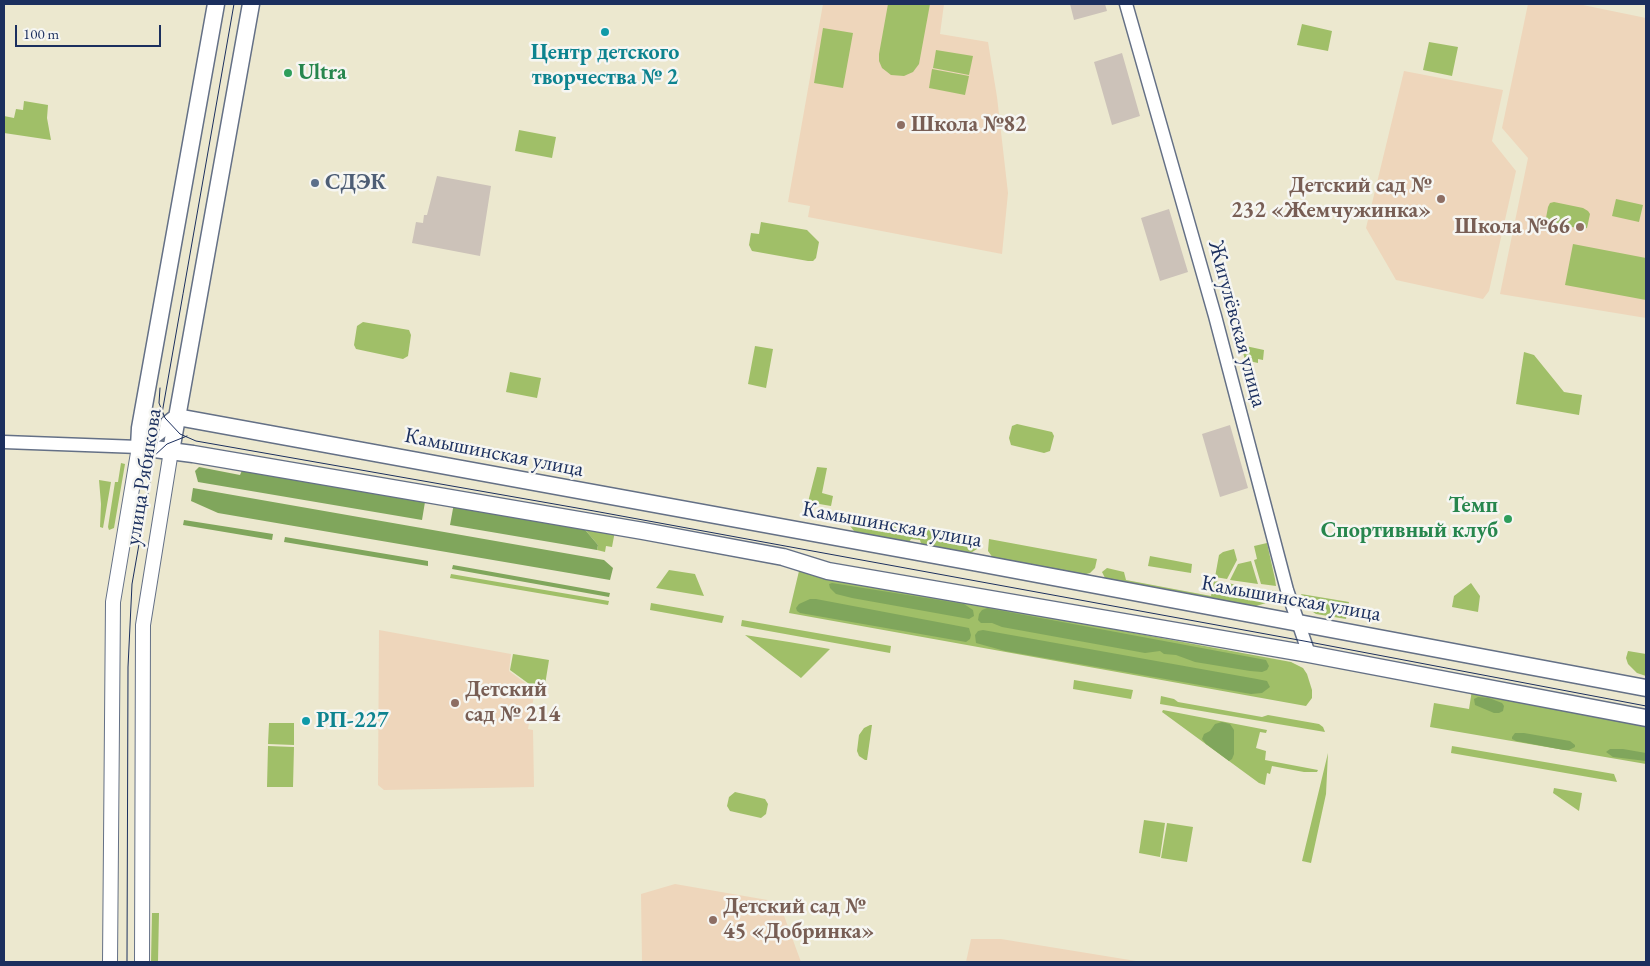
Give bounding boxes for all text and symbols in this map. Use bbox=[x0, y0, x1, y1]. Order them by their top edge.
scale bar bbox=[18, 15, 164, 47]
text: 100 m bbox=[23, 24, 59, 43]
marker: Центр детского творчества № 2 bbox=[599, 26, 611, 38]
place label: Центр детского творчества № 2 bbox=[531, 40, 679, 91]
place label: Ultra bbox=[298, 60, 347, 86]
marker: Ultra bbox=[282, 67, 294, 79]
place label: Школа №82 bbox=[911, 112, 1026, 138]
marker: Школа №82 bbox=[895, 119, 907, 131]
place label: СДЭК bbox=[325, 170, 386, 196]
place label: Детский сад № 232 «Жемчужинка» bbox=[1231, 173, 1431, 225]
marker: СДЭК bbox=[309, 177, 321, 189]
marker: Детский сад № 232 «Жемчужинка» bbox=[1435, 193, 1447, 205]
place label: Школа №66 bbox=[1455, 214, 1570, 240]
marker: Школа №66 bbox=[1574, 221, 1586, 233]
street label: Жигулёвская улица bbox=[1202, 238, 1272, 410]
street label: улица Рябикова bbox=[120, 407, 168, 547]
street label: Камышинская улица bbox=[402, 423, 586, 483]
place label: Темп Спортивный клуб bbox=[1321, 493, 1498, 544]
street label: Камышинская улица bbox=[800, 496, 984, 554]
marker: Темп Спортивный клуб bbox=[1502, 513, 1514, 525]
street label: Камышинская улица bbox=[1199, 570, 1383, 628]
place label: Детский сад № 214 bbox=[465, 677, 560, 728]
marker: Детский сад № 214 bbox=[449, 697, 461, 709]
place label: РП-227 bbox=[316, 708, 389, 734]
marker: РП-227 bbox=[300, 715, 312, 727]
place label: Детский сад № 45 «Добринка» bbox=[723, 894, 874, 946]
marker: Детский сад № 45 «Добринка» bbox=[707, 914, 719, 926]

